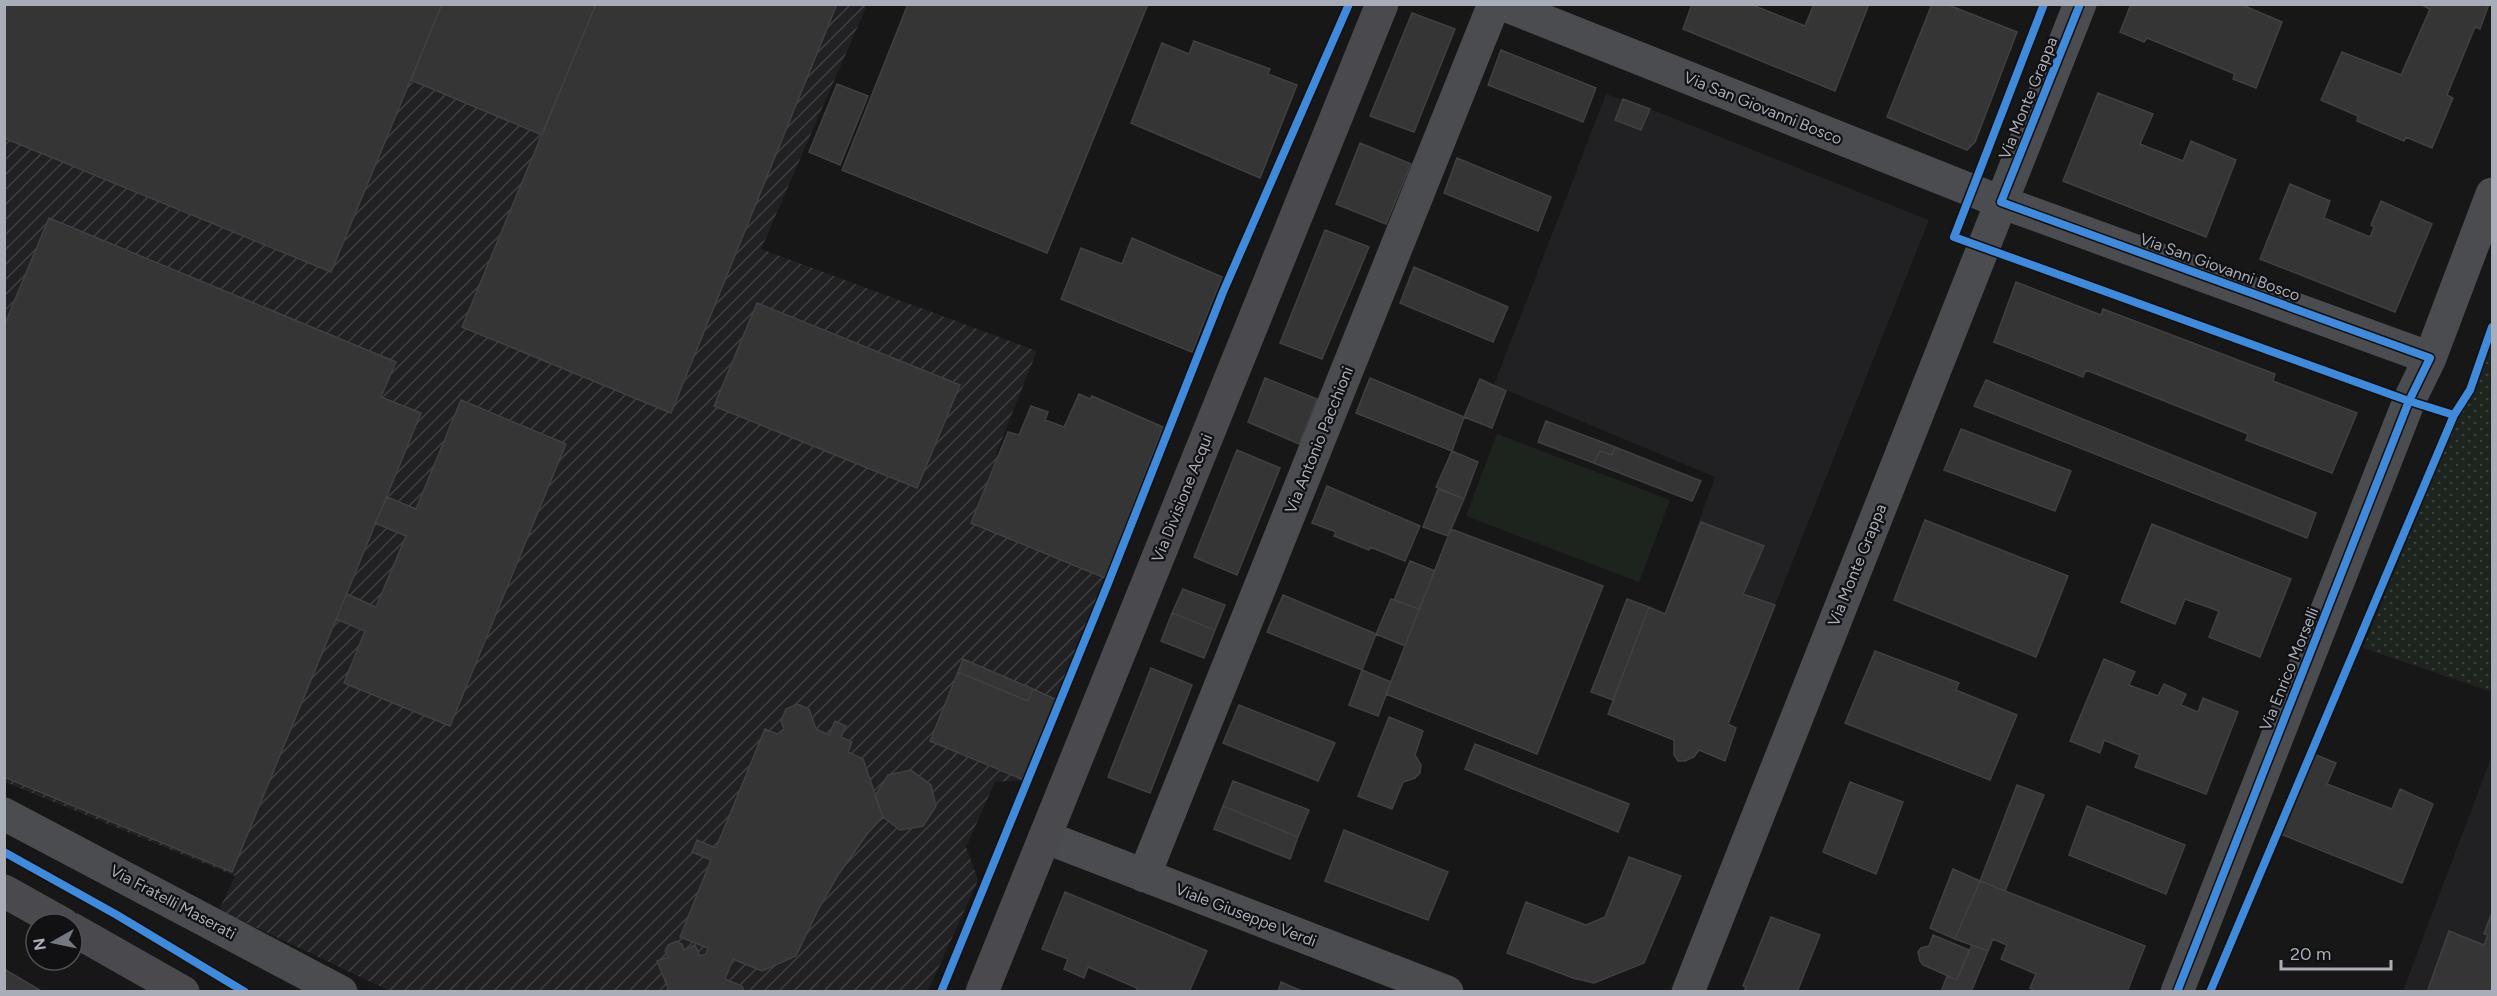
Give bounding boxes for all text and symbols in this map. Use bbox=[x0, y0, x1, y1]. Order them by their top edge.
street label: Via Monte Grappa bbox=[1995, 34, 2061, 162]
street label: Via San Giovanni Bosco bbox=[1681, 68, 1845, 148]
street label: Via San Giovanni Bosco bbox=[2137, 229, 2303, 305]
street label: Via Antonio Pacchioni bbox=[1281, 364, 1357, 516]
street label: Via Divisione Acqui bbox=[1148, 431, 1216, 565]
street label: Via Monte Grappa bbox=[1824, 501, 1890, 629]
street label: Via Enrico Morselli bbox=[2256, 604, 2322, 734]
street label: Via Fratelli Maserati bbox=[107, 861, 239, 943]
street label: Viale Giuseppe Verdi bbox=[1173, 879, 1319, 951]
north arrow bbox=[24, 912, 84, 972]
scale bar bbox=[2281, 933, 2390, 971]
text: N bbox=[29, 937, 50, 952]
text: 20 m bbox=[2290, 943, 2331, 965]

